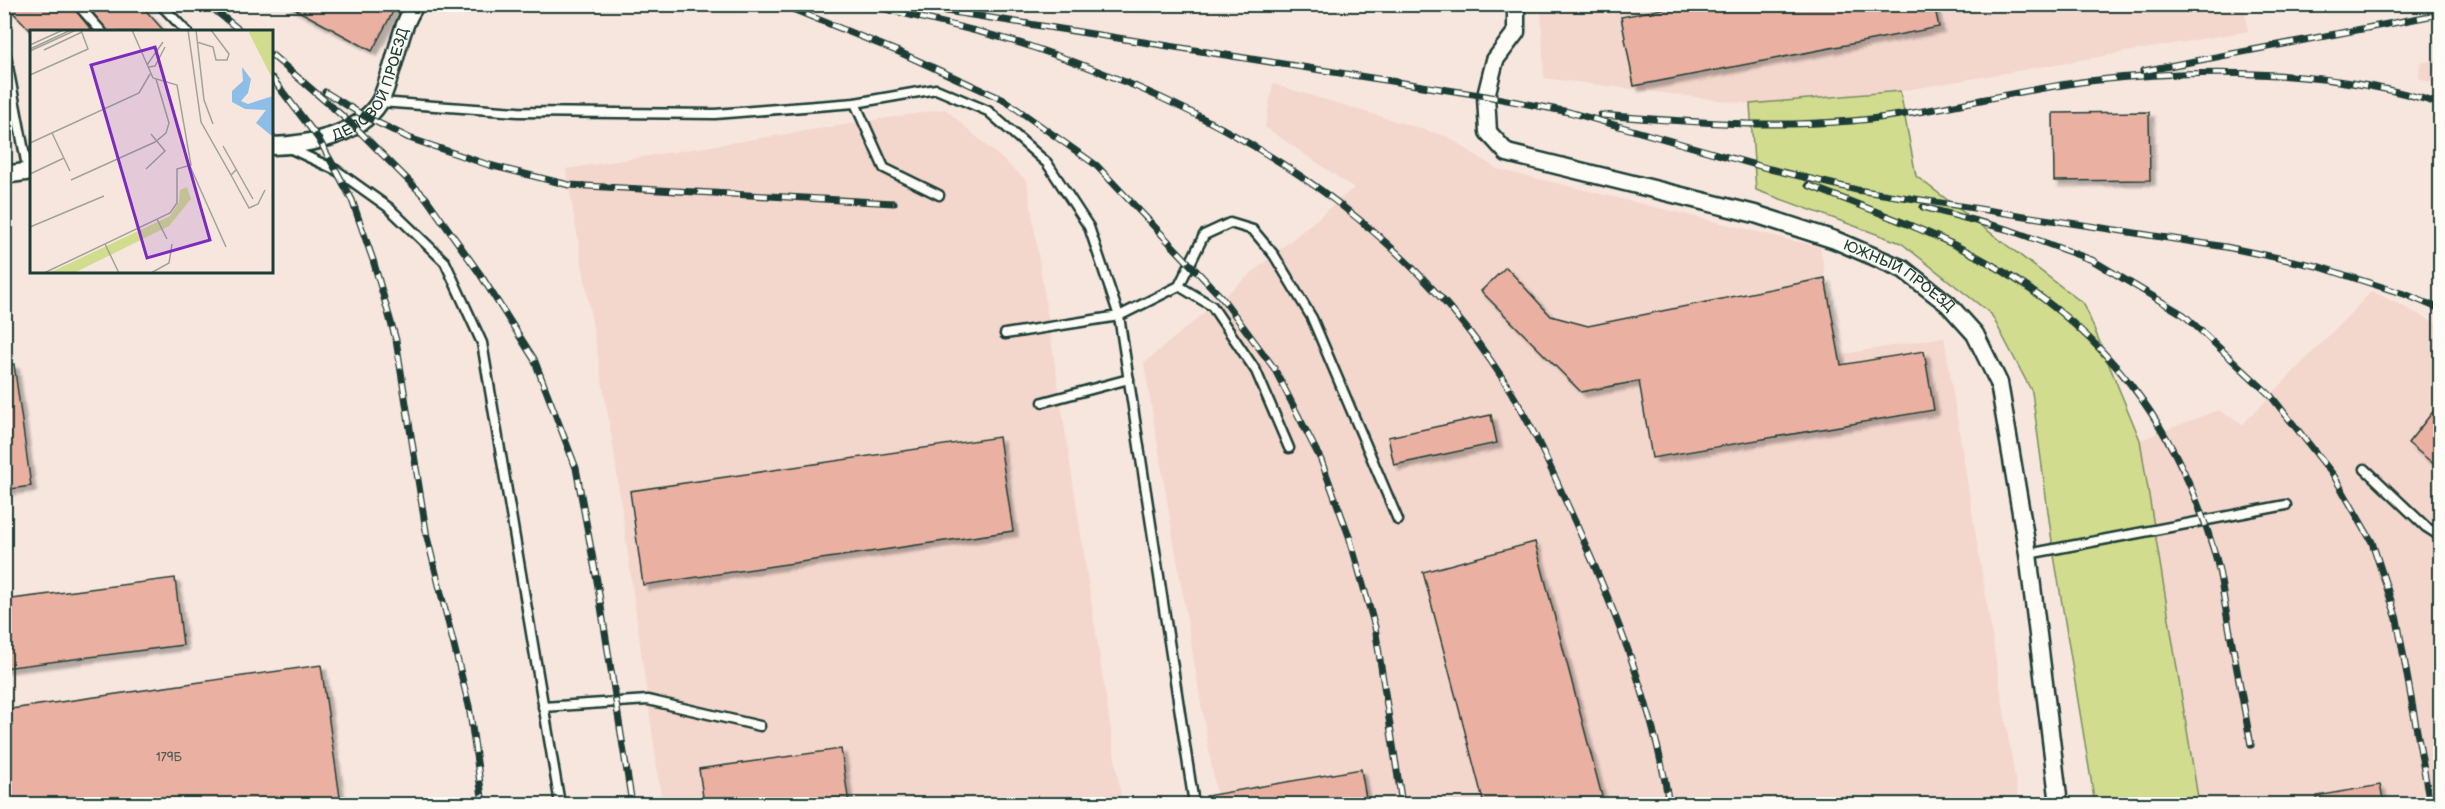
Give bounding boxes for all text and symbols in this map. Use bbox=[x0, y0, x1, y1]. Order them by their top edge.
street label: ДЕЛОВОЙ ПРОЕЗД bbox=[329, 25, 413, 145]
inset map bbox=[30, 30, 273, 273]
street label: ЮЖНЫЙ ПРОЕЗД bbox=[1841, 235, 1960, 316]
house number: 179Б bbox=[156, 750, 183, 765]

